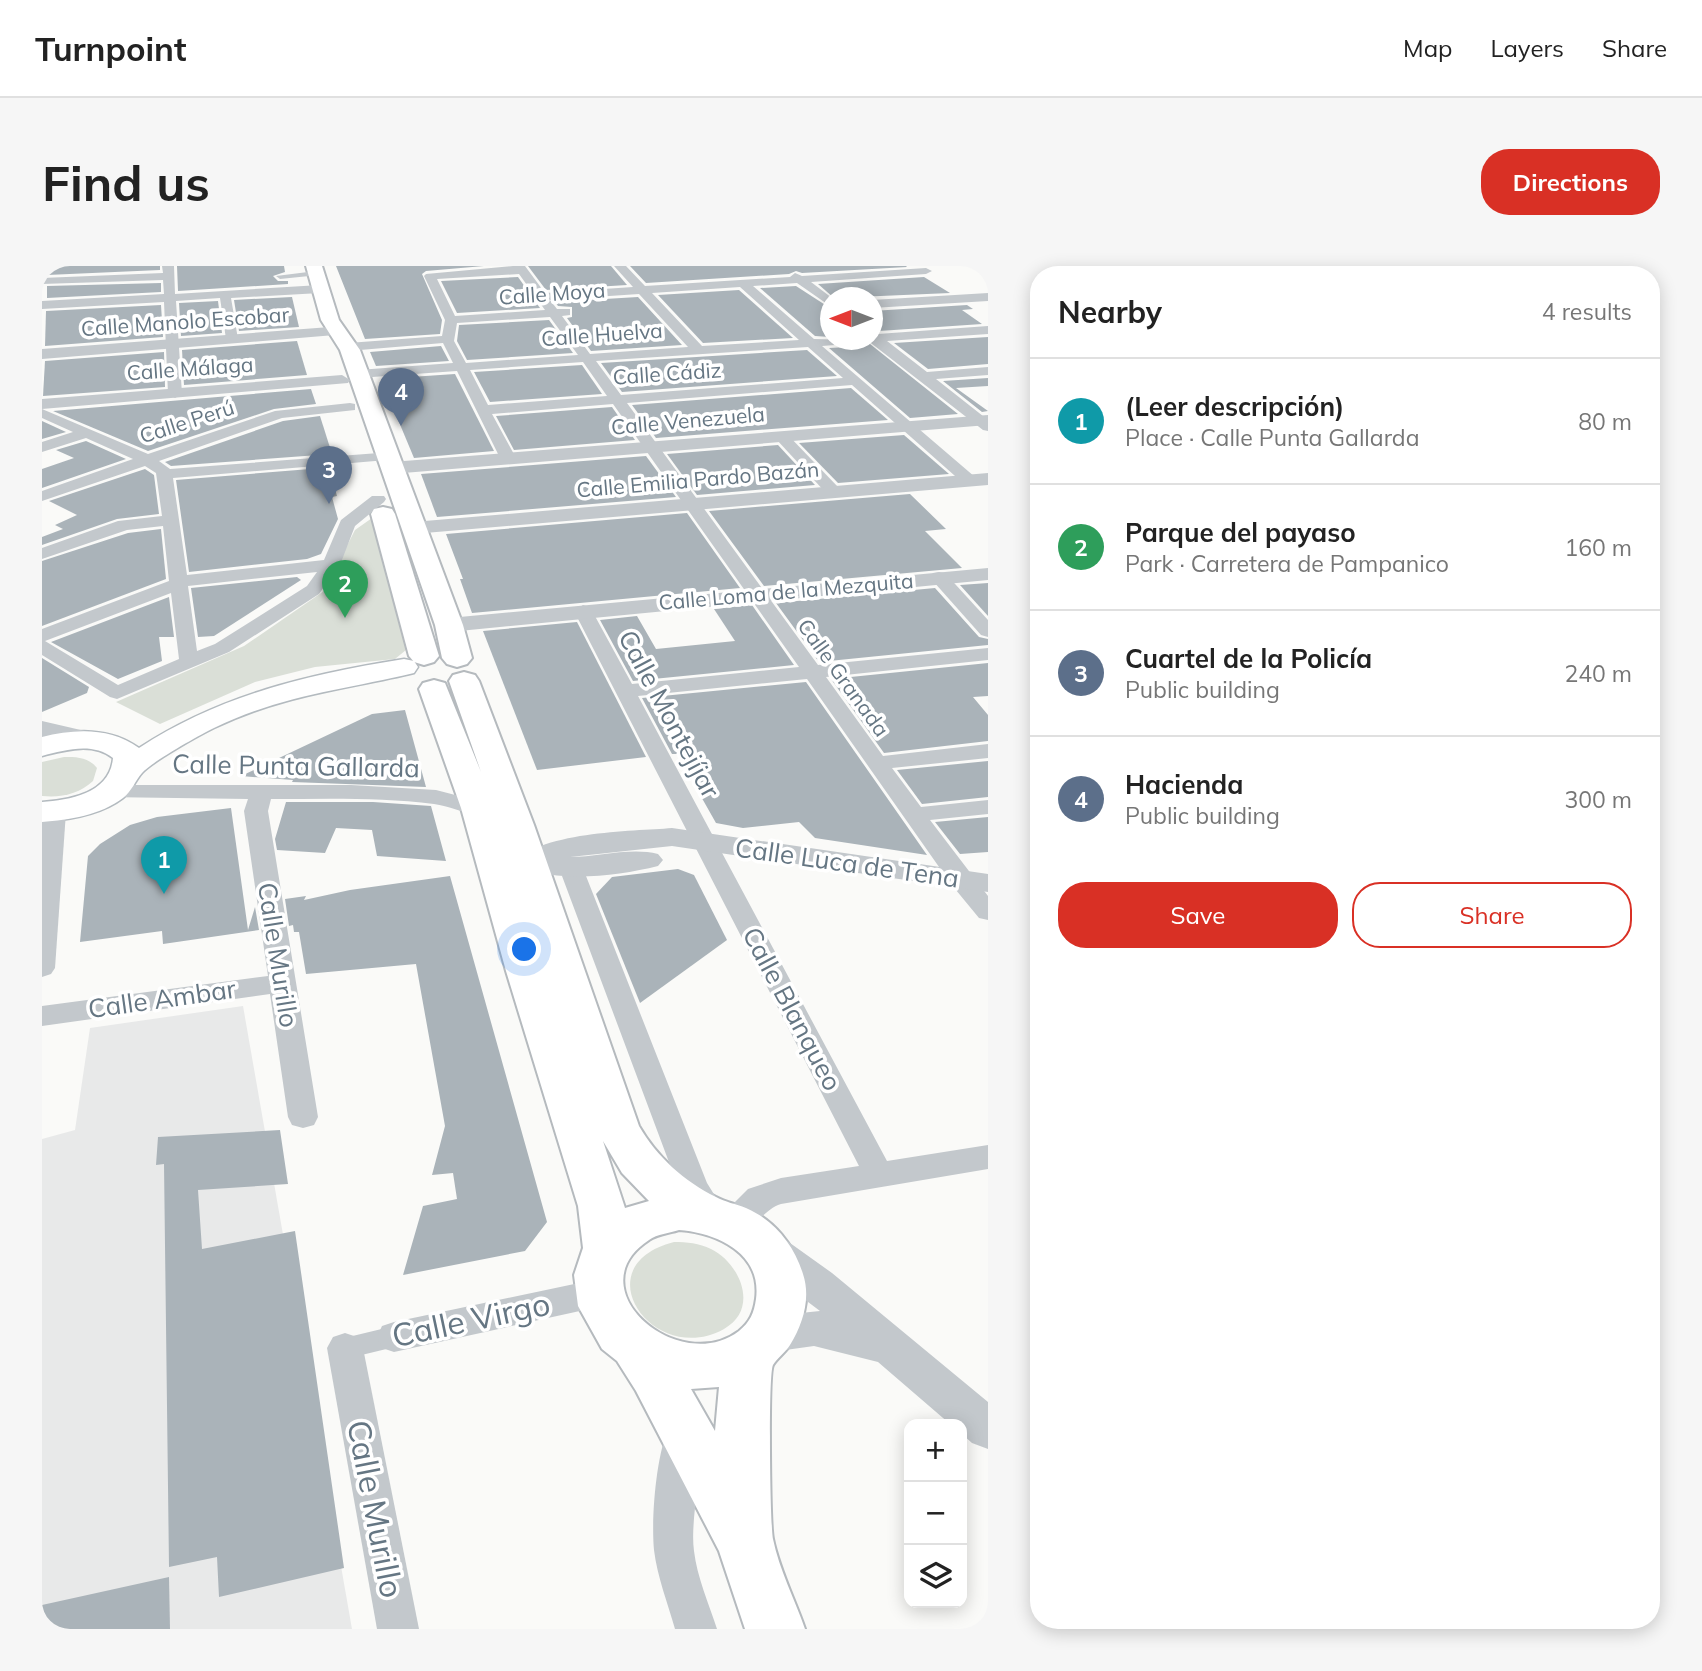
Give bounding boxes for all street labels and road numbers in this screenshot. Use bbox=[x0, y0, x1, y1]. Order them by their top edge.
street label: Calle Moya bbox=[498, 276, 606, 310]
street label: Calle Manolo Escobar bbox=[80, 301, 290, 341]
street label: Calle Huelva bbox=[540, 317, 664, 351]
street label: Calle Málaga bbox=[126, 351, 254, 385]
street label: Calle Cádiz bbox=[612, 356, 722, 390]
street label: Calle Perú bbox=[136, 394, 237, 449]
street label: Calle Venezuela bbox=[610, 400, 766, 440]
street label: Calle Emilia Pardo Bazán bbox=[576, 455, 820, 503]
street label: Calle Loma de la Mezquita bbox=[657, 567, 914, 615]
street label: Calle Granada bbox=[792, 614, 895, 741]
street label: Calle Montejíjar bbox=[611, 624, 728, 804]
street label: Calle Punta Gallarda bbox=[172, 747, 420, 784]
street label: Calle Luca de Tena bbox=[733, 830, 961, 895]
street label: Calle Murillo bbox=[251, 880, 306, 1030]
street label: Calle Blanqueo bbox=[735, 921, 849, 1096]
street label: Calle Ambar bbox=[86, 972, 238, 1025]
street label: Calle Virgo bbox=[388, 1283, 553, 1355]
street label: Calle Murillo bbox=[339, 1417, 413, 1601]

